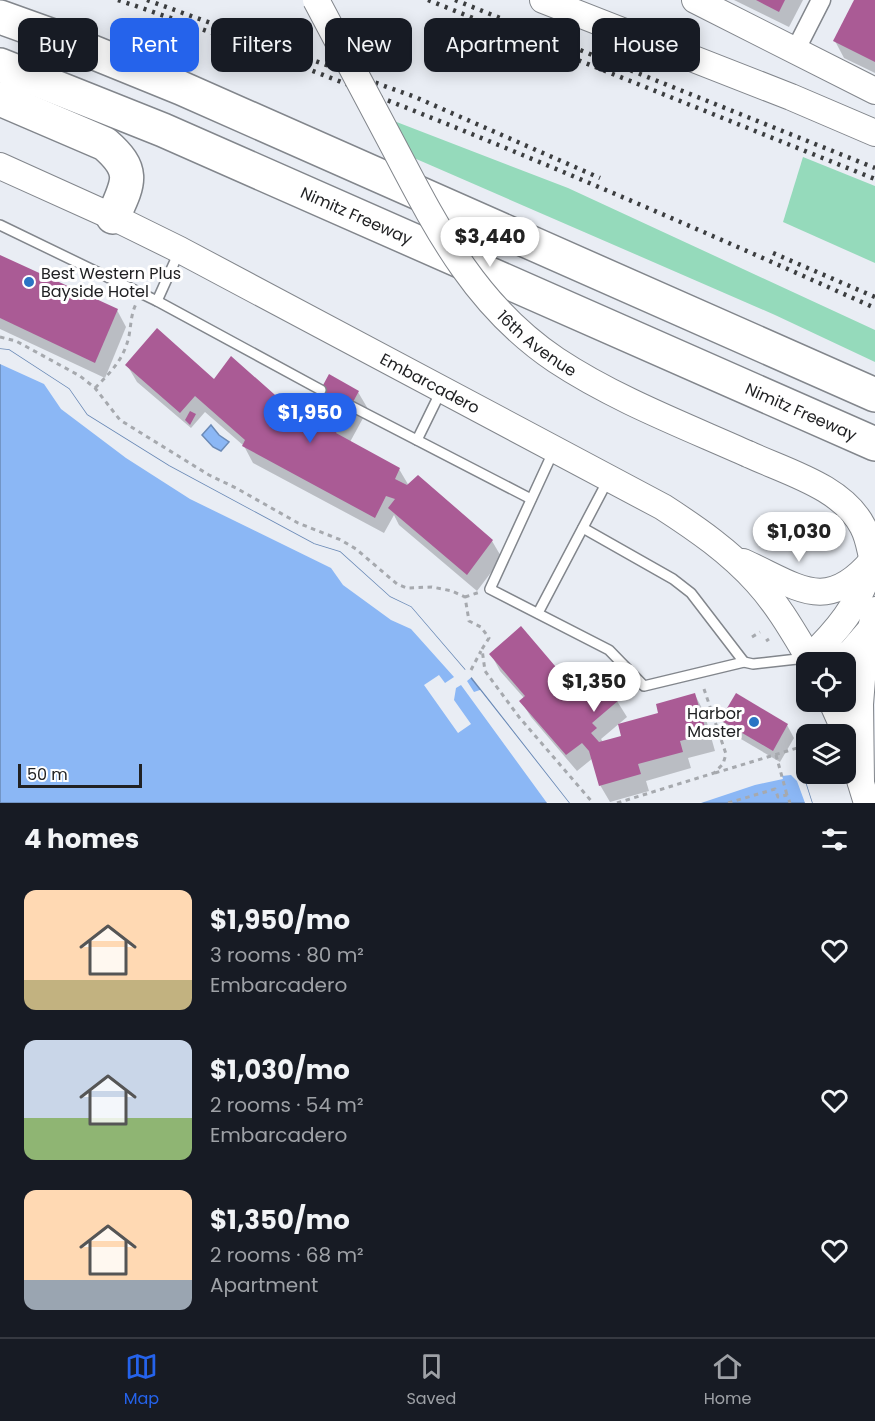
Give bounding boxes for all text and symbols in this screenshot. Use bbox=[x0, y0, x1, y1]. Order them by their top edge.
chip: Buy bbox=[18, 18, 98, 72]
chip: Rent bbox=[110, 18, 199, 72]
chip: Filters bbox=[211, 18, 313, 72]
chip: New bbox=[325, 18, 412, 72]
chip: Apartment bbox=[424, 18, 580, 72]
chip: House bbox=[592, 18, 700, 72]
street label: Nimitz Freeway bbox=[297, 181, 416, 250]
pin: $3,440 bbox=[441, 217, 539, 268]
text: $3,440 bbox=[454, 222, 526, 250]
place label: Best Western Plus Bayside Hotel bbox=[41, 262, 181, 303]
marker: Best Western Plus Bayside Hotel bbox=[22, 275, 36, 289]
street label: 16th Avenue bbox=[492, 305, 581, 382]
street label: Embarcadero bbox=[376, 347, 484, 419]
street label: Nimitz Freeway bbox=[742, 377, 861, 446]
pin: $1,950 bbox=[261, 393, 359, 444]
text: $1,950 bbox=[278, 398, 342, 426]
pin: $1,030 bbox=[750, 512, 848, 563]
text: $1,030 bbox=[767, 517, 831, 545]
map controls bbox=[796, 652, 856, 784]
button: locate bbox=[796, 652, 856, 712]
pin: $1,350 bbox=[545, 662, 643, 713]
text: $1,350 bbox=[562, 667, 626, 695]
place label: Harbor Master bbox=[687, 702, 742, 743]
marker: Harbor Master bbox=[747, 715, 761, 729]
button: layers bbox=[796, 724, 856, 784]
scale bar bbox=[18, 761, 142, 788]
text: 50 m bbox=[27, 763, 68, 786]
text: 4 homes bbox=[24, 821, 139, 857]
icon: filters bbox=[818, 823, 851, 856]
text: $1,950/mo bbox=[210, 902, 350, 938]
icon: home bbox=[72, 914, 144, 986]
icon: heart bbox=[818, 934, 851, 967]
text: 3 rooms · 80 m² bbox=[210, 941, 364, 969]
text: Embarcadero bbox=[210, 971, 347, 999]
text: $1,030/mo bbox=[210, 1052, 350, 1088]
icon: home bbox=[72, 1064, 144, 1136]
icon: heart bbox=[818, 1084, 851, 1117]
text: 2 rooms · 54 m² bbox=[210, 1091, 364, 1119]
text: Embarcadero bbox=[210, 1121, 347, 1149]
text: $1,350/mo bbox=[210, 1202, 350, 1238]
icon: home bbox=[72, 1214, 144, 1286]
icon: heart bbox=[818, 1234, 851, 1267]
text: 2 rooms · 68 m² bbox=[210, 1241, 364, 1269]
text: Apartment bbox=[210, 1271, 318, 1299]
tab: Map bbox=[124, 1350, 159, 1411]
tab: Saved bbox=[406, 1350, 456, 1411]
tab: Home bbox=[704, 1350, 751, 1411]

